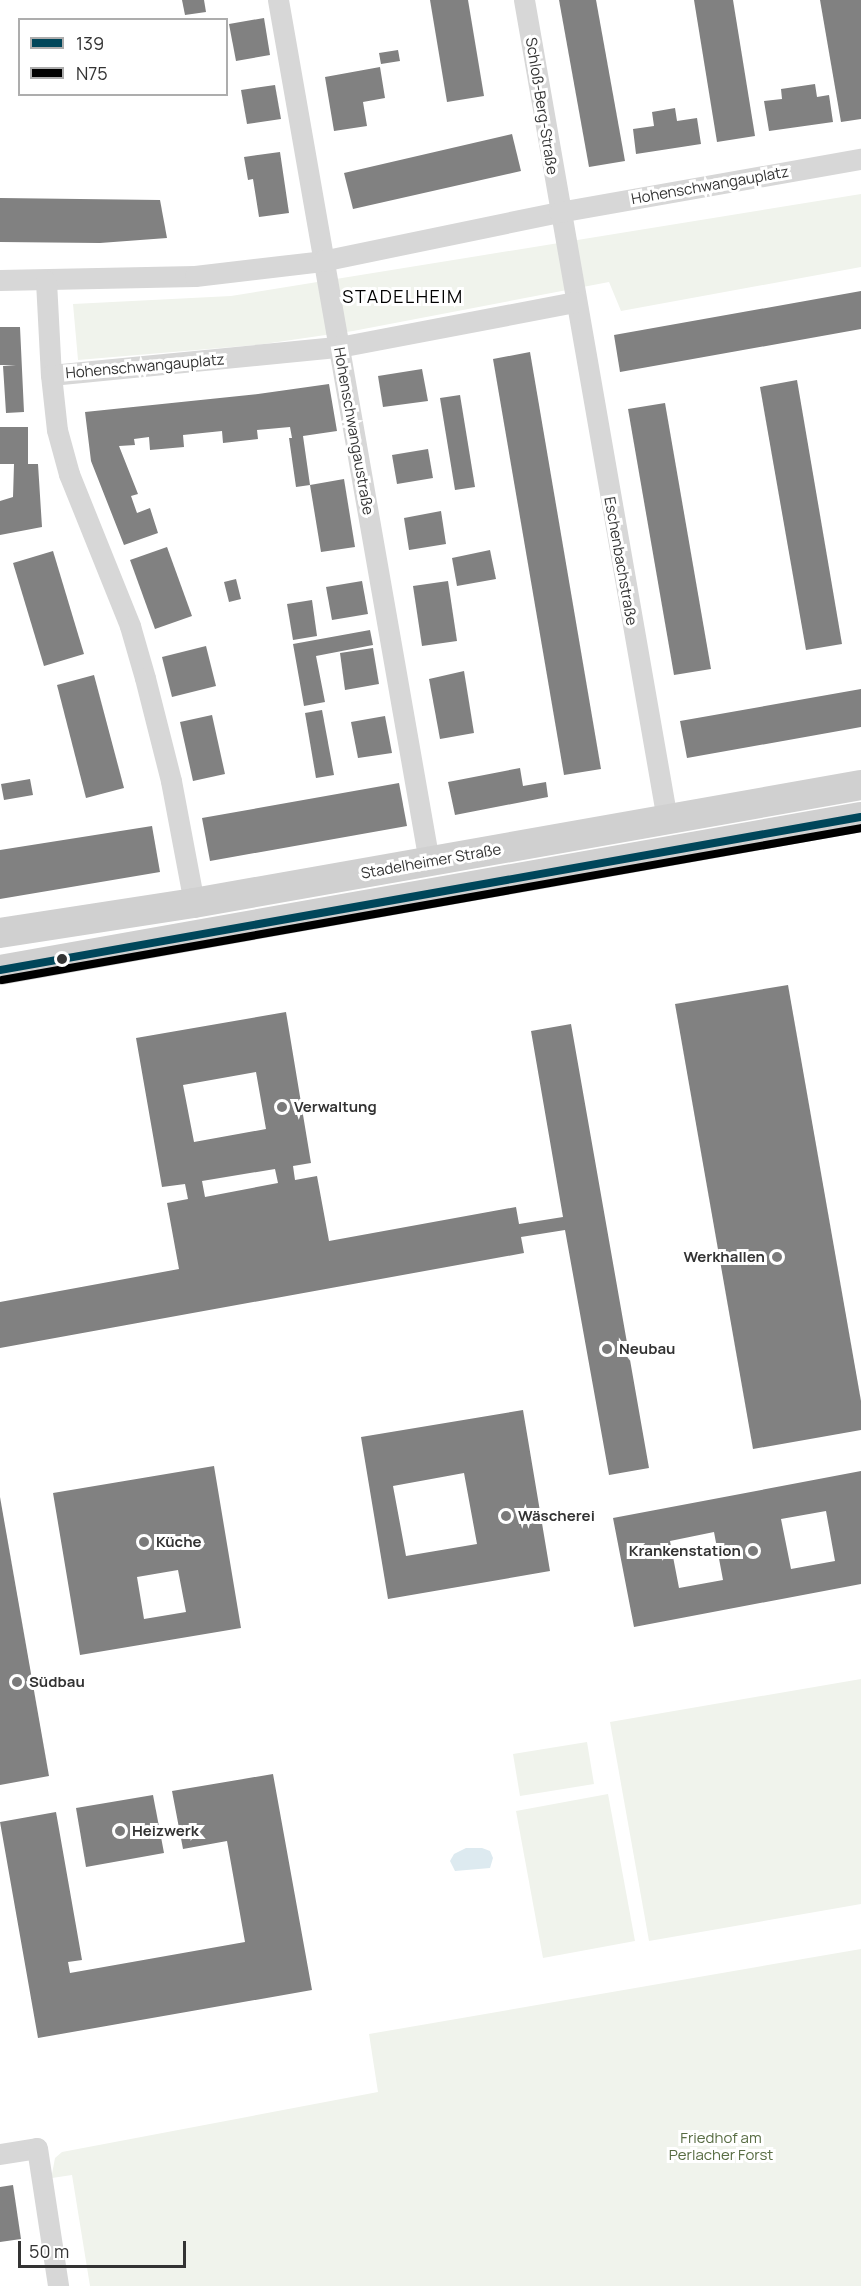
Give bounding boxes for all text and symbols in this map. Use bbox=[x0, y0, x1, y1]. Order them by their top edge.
legend bbox=[18, 18, 228, 96]
text: 139 bbox=[76, 31, 104, 55]
street label: Schloß-Berg-Straße bbox=[522, 36, 562, 176]
text: N75 bbox=[76, 61, 108, 85]
street label: Hohenschwangauplatz bbox=[630, 162, 790, 208]
district label: STADELHEIM bbox=[342, 285, 464, 307]
street label: Hohenschwangaustraße bbox=[330, 346, 378, 516]
street label: Hohenschwangauplatz bbox=[65, 350, 225, 382]
street label: Eschenbachstraße bbox=[601, 495, 641, 627]
street label: Stadelheimer Straße bbox=[359, 840, 503, 882]
unlabelled marker bbox=[56, 953, 68, 965]
place label: Verwaltung bbox=[294, 1098, 377, 1116]
marker: Verwaltung bbox=[275, 1100, 289, 1114]
place label: Werkhallen bbox=[684, 1248, 765, 1266]
marker: Werkhallen bbox=[770, 1250, 784, 1264]
place label: Neubau bbox=[619, 1340, 675, 1358]
marker: Neubau bbox=[600, 1342, 614, 1356]
place label: Wäscherei bbox=[518, 1507, 595, 1525]
marker: Wäscherei bbox=[499, 1509, 513, 1523]
place label: Küche bbox=[156, 1533, 202, 1551]
marker: Küche bbox=[137, 1535, 151, 1549]
place label: Krankenstation bbox=[629, 1542, 741, 1560]
marker: Krankenstation bbox=[746, 1544, 760, 1558]
place label: Südbau bbox=[29, 1673, 85, 1691]
marker: Südbau bbox=[10, 1675, 24, 1689]
place label: Heizwerk bbox=[132, 1822, 199, 1840]
marker: Heizwerk bbox=[113, 1824, 127, 1838]
park label: Friedhof am Perlacher Forst bbox=[669, 2128, 773, 2163]
scale bar bbox=[21, 2229, 189, 2267]
text: 50 m bbox=[29, 2239, 69, 2263]

